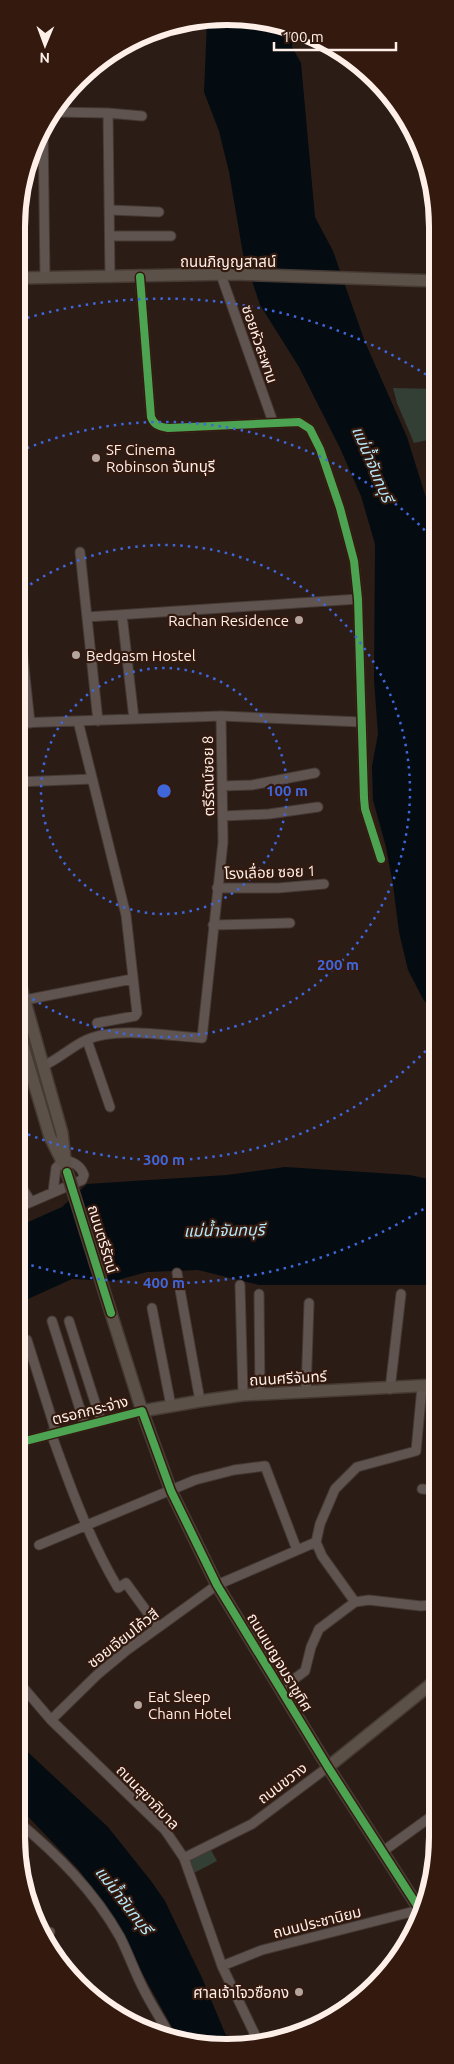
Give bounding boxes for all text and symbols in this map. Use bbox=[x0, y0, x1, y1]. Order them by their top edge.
north arrow bbox=[20, 20, 70, 70]
scale bar bbox=[274, 20, 396, 52]
text: 100 m bbox=[282, 28, 324, 45]
text: N bbox=[39, 50, 50, 66]
street label: ถนนภิญญสาสน์ bbox=[180, 253, 276, 270]
street label: ซอยหัวสะพาน bbox=[239, 303, 281, 385]
water label: แม่น้ำจันทบุรี bbox=[347, 423, 400, 508]
place label: SF Cinema Robinson จันทบุรี bbox=[106, 441, 215, 476]
marker: SF Cinema Robinson จันทบุรี bbox=[90, 452, 102, 464]
place label: Rachan Residence bbox=[168, 612, 289, 629]
marker: Rachan Residence bbox=[293, 614, 305, 626]
place label: Bedgasm Hostel bbox=[86, 647, 196, 664]
marker: Bedgasm Hostel bbox=[70, 649, 82, 661]
street label: ตรีรัตน์ซอย 8 bbox=[199, 736, 217, 816]
centre of rings bbox=[155, 782, 173, 800]
text: 100 m bbox=[266, 782, 308, 799]
street label: โรงเลื่อย ซอย 1 bbox=[224, 860, 316, 882]
text: 200 m bbox=[317, 956, 359, 973]
text: 300 m bbox=[143, 1151, 185, 1168]
street label: ถนนตรีรัตน์ bbox=[85, 1203, 121, 1275]
water label: แม่น้ำจันทบุรี bbox=[183, 1218, 267, 1242]
text: 400 m bbox=[143, 1274, 185, 1291]
street label: ถนนศรีจันทร์ bbox=[249, 1367, 328, 1389]
street label: ตรอกกระจ่าง bbox=[50, 1392, 130, 1428]
street label: ซอยเจียมโค้วสี bbox=[84, 1605, 162, 1671]
street label: ถนนเบญจมราชูทิศ bbox=[243, 1610, 316, 1715]
place label: Eat Sleep Chann Hotel bbox=[148, 1688, 231, 1722]
marker: Eat Sleep Chann Hotel bbox=[132, 1699, 144, 1711]
street label: ถนนขวาง bbox=[254, 1759, 310, 1807]
street label: ถนนสุขาภิบาล bbox=[112, 1761, 183, 1833]
water label: แม่น้ำจันทบุรี bbox=[90, 1861, 159, 1941]
street label: ถนนประชานิยม bbox=[271, 1903, 363, 1941]
place label: ศาลเจ้าโจวซือกง bbox=[193, 1984, 289, 2001]
marker: ศาลเจ้าโจวซือกง bbox=[293, 1986, 305, 1998]

